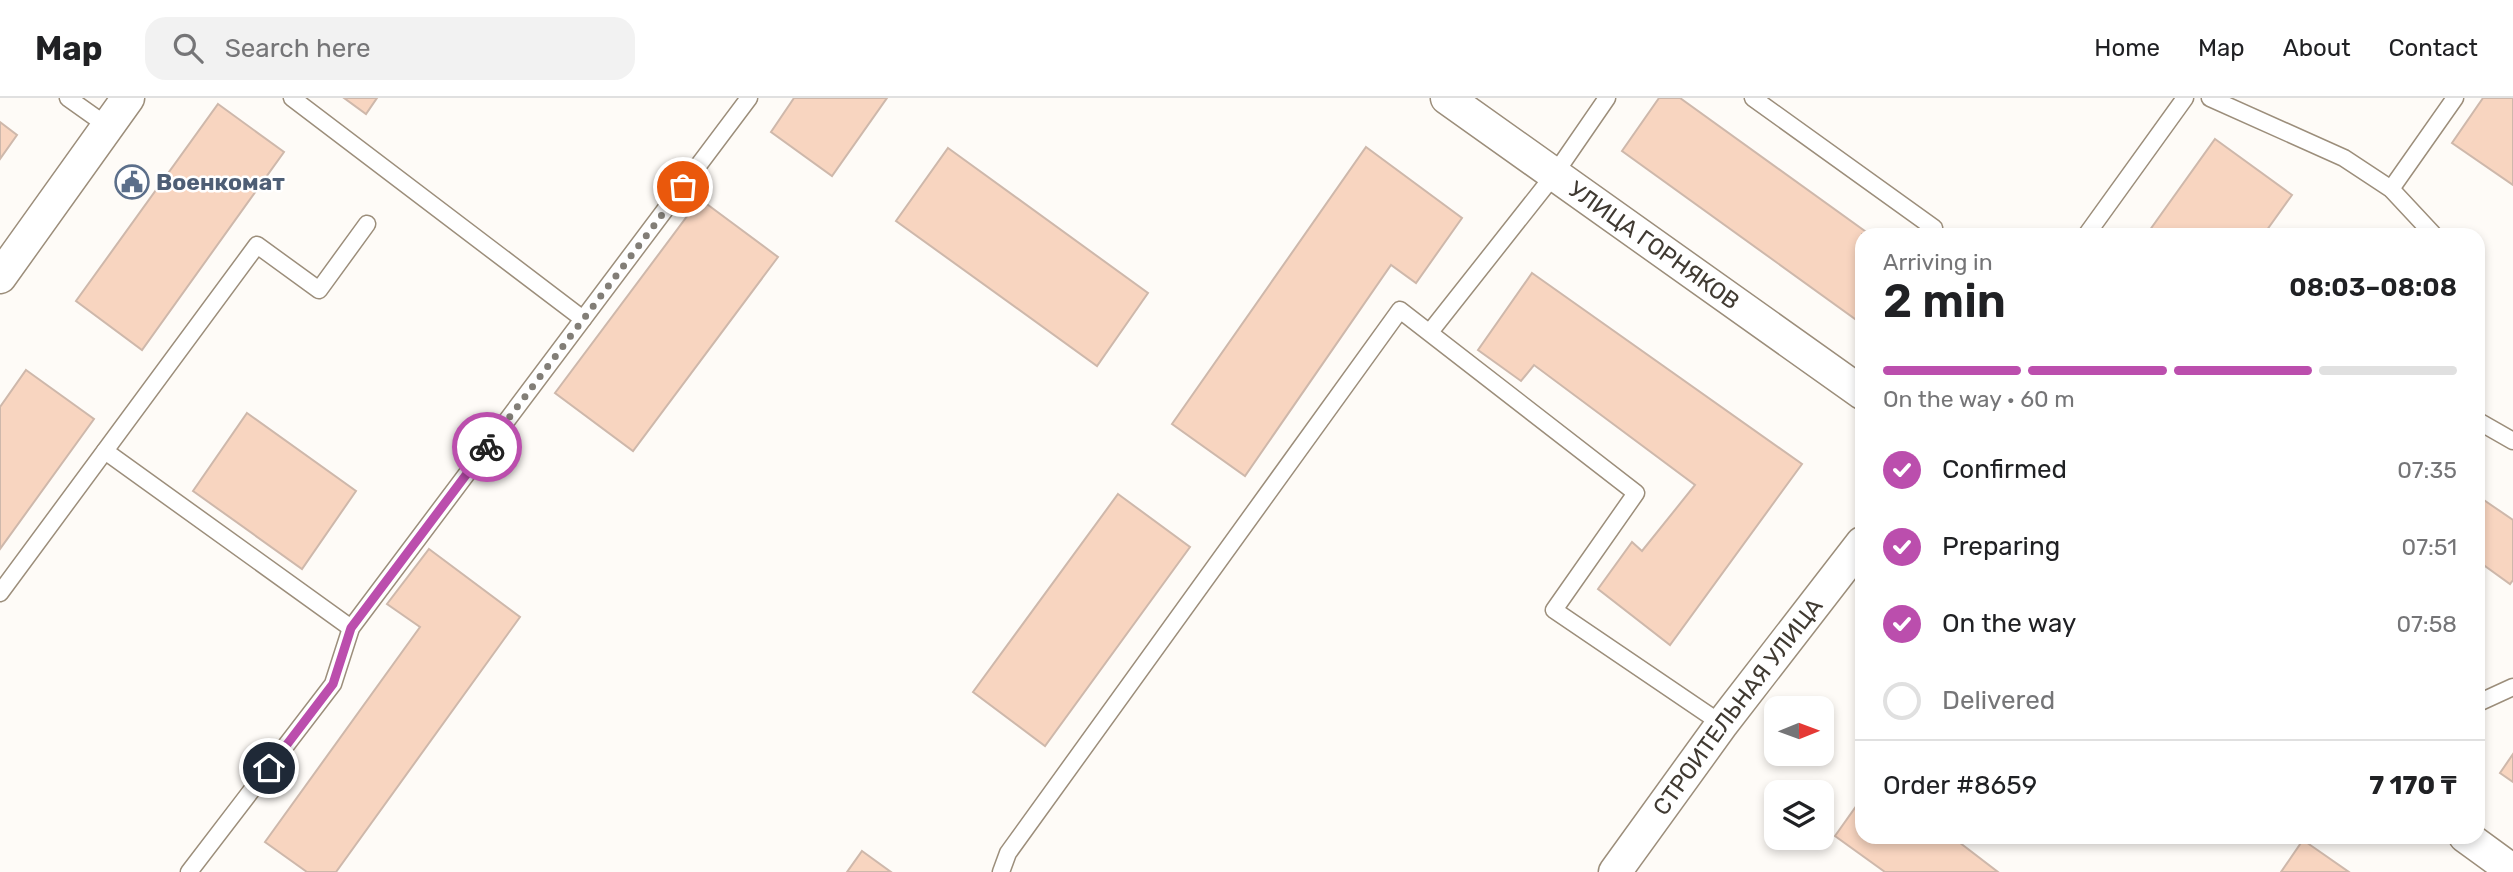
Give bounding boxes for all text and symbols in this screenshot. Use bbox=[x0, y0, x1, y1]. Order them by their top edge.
search box bbox=[145, 17, 635, 80]
text: Map bbox=[35, 29, 103, 68]
icon: search bbox=[169, 29, 207, 67]
text: Search here bbox=[225, 33, 370, 64]
text: Home bbox=[2094, 34, 2160, 62]
text: Map bbox=[2198, 34, 2245, 62]
text: About bbox=[2283, 34, 2351, 62]
text: Contact bbox=[2389, 34, 2478, 62]
pin bbox=[653, 157, 713, 217]
public building icon: Военкомат bbox=[113, 163, 151, 201]
place label: Военкомат bbox=[156, 168, 285, 196]
icon: bag bbox=[664, 168, 702, 206]
street label: УЛИЦА ГОРНЯКОВ bbox=[1563, 175, 1745, 315]
text: Arriving in bbox=[1883, 248, 1993, 276]
text: 08:03–08:08 bbox=[2289, 272, 2457, 303]
text: 2 min bbox=[1883, 274, 2006, 329]
text: On the way · 60 m bbox=[1883, 385, 2075, 413]
courier bbox=[452, 412, 522, 482]
icon: bike bbox=[468, 428, 506, 466]
icon: check bbox=[1883, 451, 1921, 489]
text: Confirmed bbox=[1942, 454, 2067, 485]
text: 07:35 bbox=[2397, 456, 2457, 484]
icon: check bbox=[1883, 528, 1921, 566]
text: Preparing bbox=[1942, 531, 2060, 562]
text: 07:51 bbox=[2402, 533, 2457, 561]
street label: СТРОИТЕЛЬНАЯ УЛИЦА bbox=[1647, 592, 1828, 820]
icon: check bbox=[1883, 605, 1921, 643]
text: On the way bbox=[1942, 608, 2076, 639]
text: 07:58 bbox=[2396, 610, 2457, 638]
text: Delivered bbox=[1942, 685, 2055, 716]
north arrow bbox=[1764, 696, 1834, 766]
map controls bbox=[1764, 696, 1834, 850]
pin bbox=[239, 738, 299, 798]
icon: home bbox=[250, 749, 288, 787]
text: Order #8659 bbox=[1883, 770, 2037, 801]
text: 7 170 ₸ bbox=[2369, 770, 2457, 801]
button: layers bbox=[1764, 780, 1834, 850]

